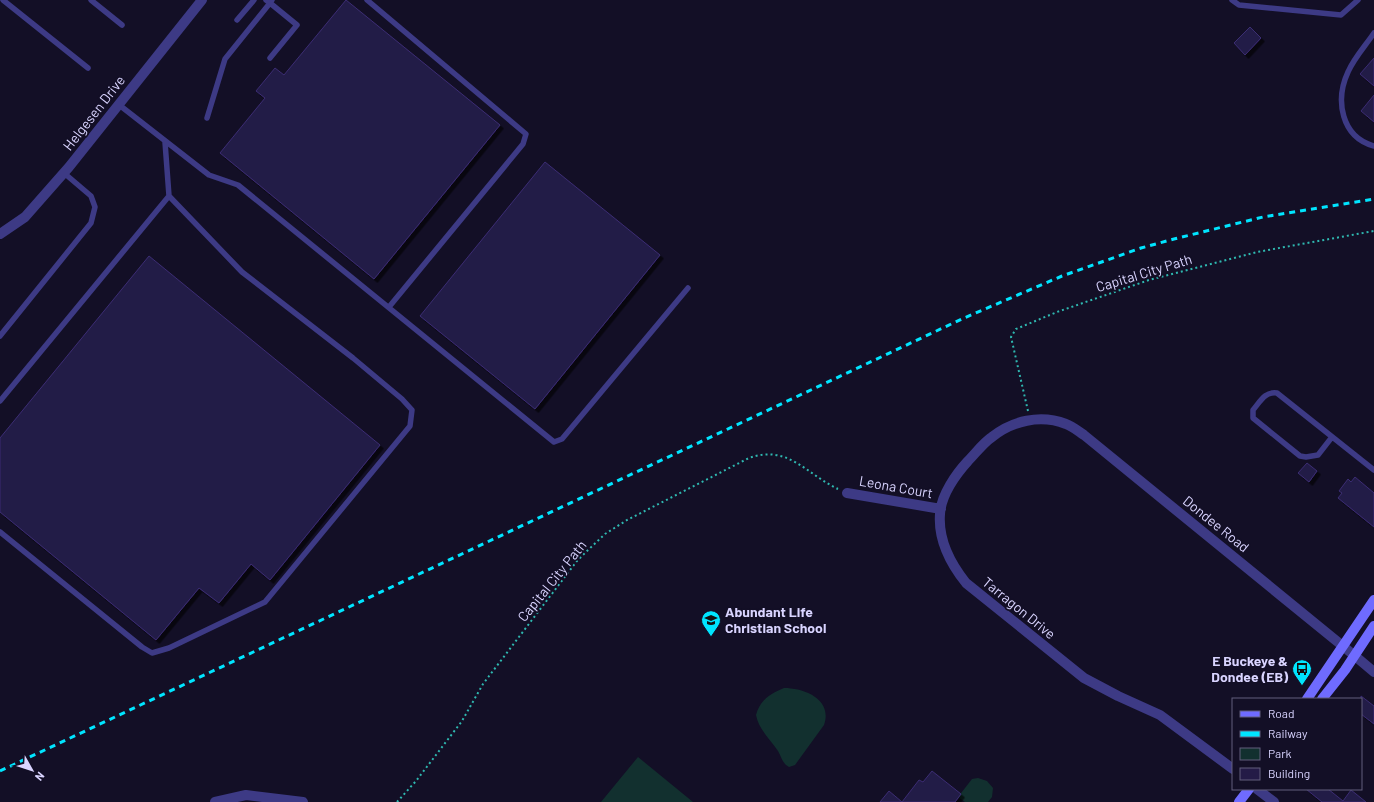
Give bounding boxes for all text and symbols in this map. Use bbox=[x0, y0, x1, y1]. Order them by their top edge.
street label: Helgesen Drive bbox=[59, 72, 128, 154]
street label: Capital City Path bbox=[1094, 250, 1194, 295]
street label: Leona Court bbox=[858, 472, 934, 501]
street label: Dondee Road bbox=[1180, 492, 1253, 555]
street label: Capital City Path bbox=[514, 537, 590, 625]
street label: Tarragon Drive bbox=[979, 573, 1059, 642]
place label: Abundant Life Christian School bbox=[725, 603, 826, 636]
school or university icon: Abundant Life Christian School bbox=[700, 609, 722, 637]
place label: E Buckeye & Dondee (EB) bbox=[1211, 652, 1288, 685]
bus stop icon: E Buckeye & Dondee (EB) bbox=[1291, 658, 1313, 686]
legend bbox=[1232, 698, 1362, 790]
text: Road bbox=[1268, 706, 1295, 720]
text: Railway bbox=[1268, 726, 1308, 740]
text: Park bbox=[1268, 746, 1292, 760]
north arrow bbox=[12, 750, 52, 790]
text: Building bbox=[1268, 766, 1310, 780]
text: N bbox=[33, 770, 48, 784]

